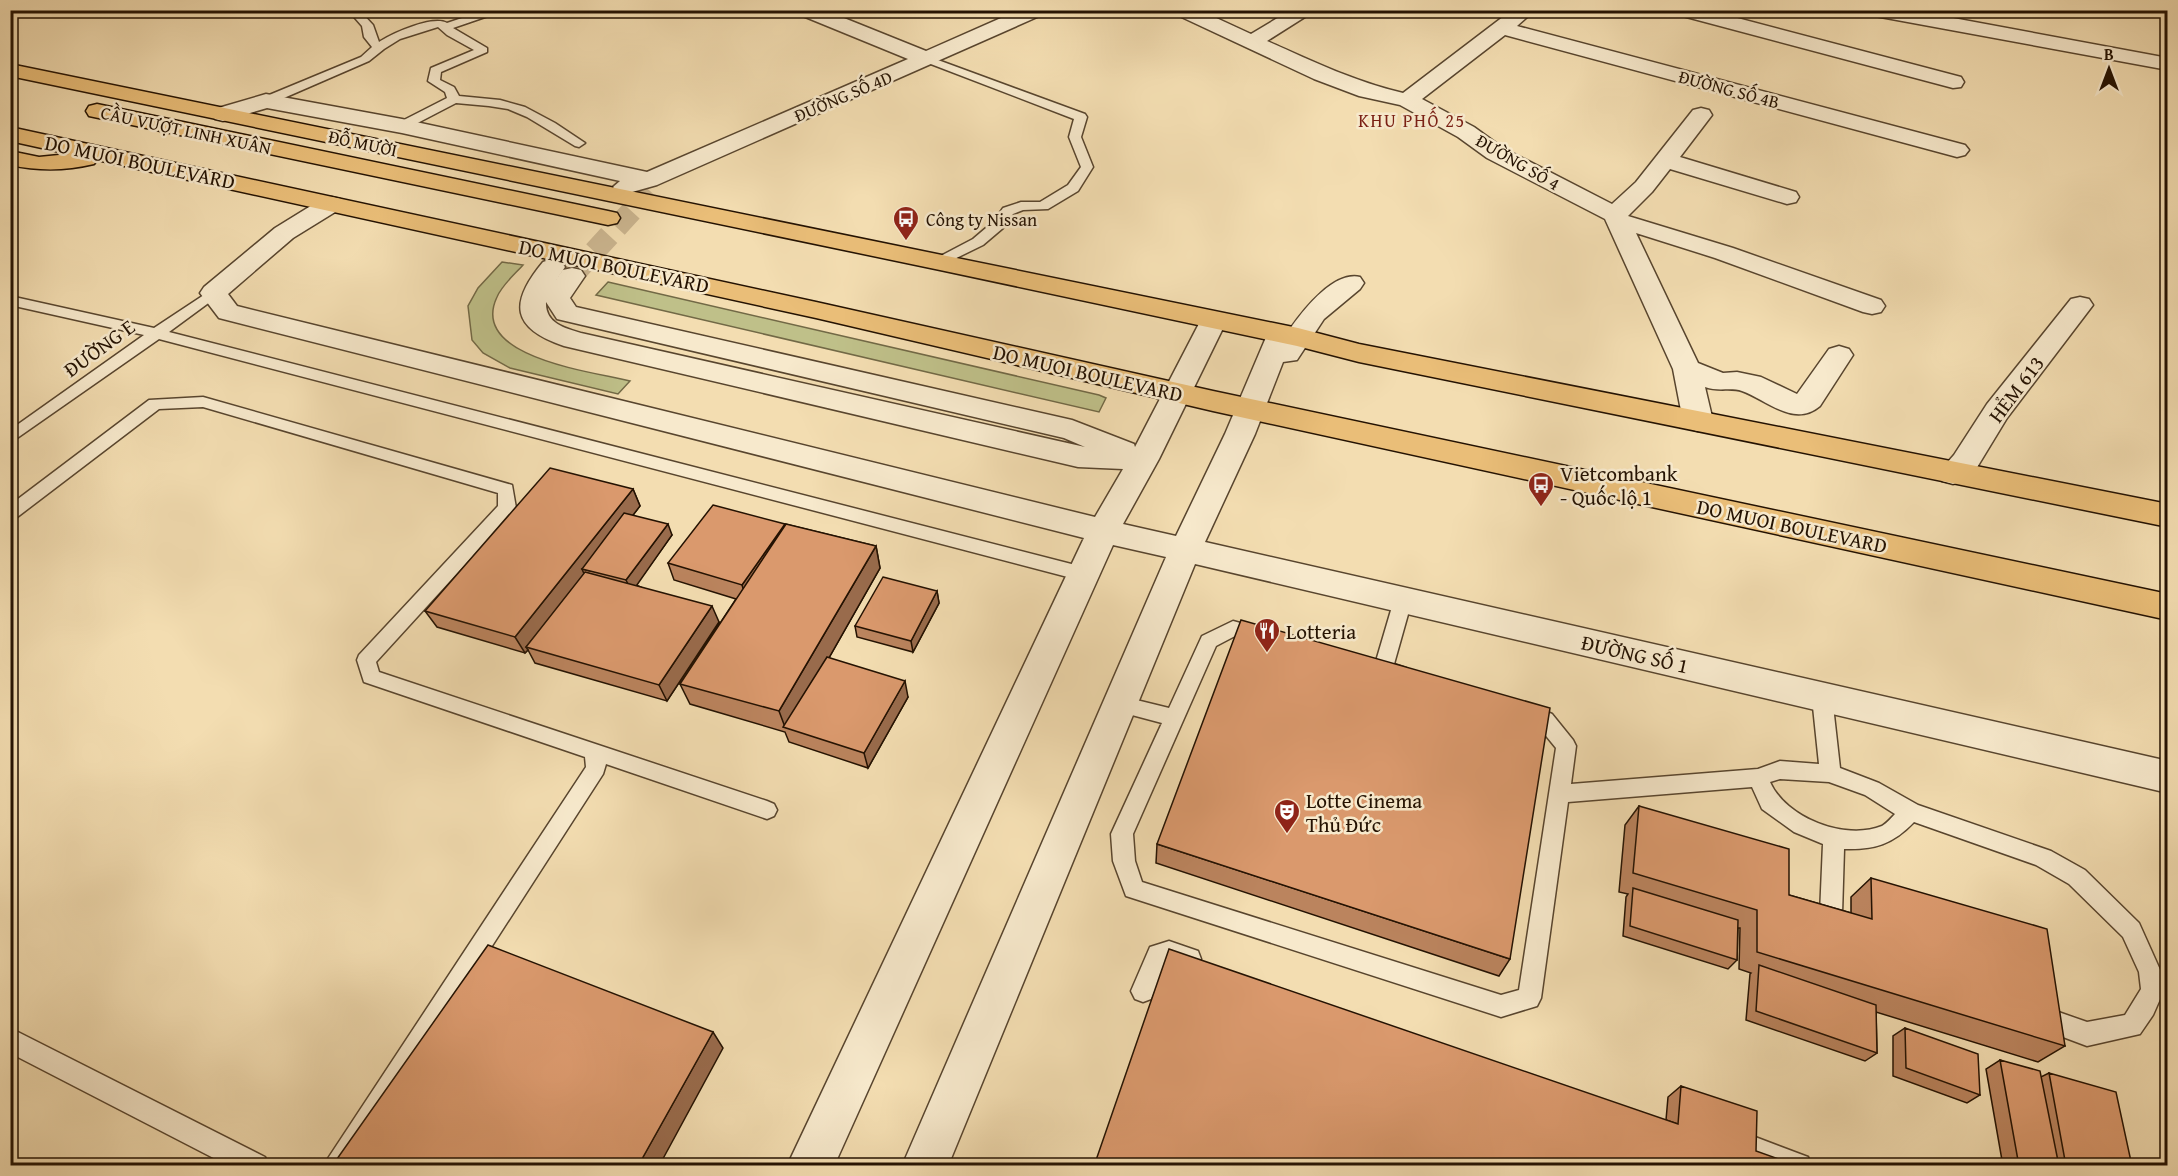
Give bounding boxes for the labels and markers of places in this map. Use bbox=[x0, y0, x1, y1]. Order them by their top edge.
bus stop icon: Công ty Nissan bbox=[891, 204, 921, 242]
place label: Công ty Nissan bbox=[926, 206, 1037, 233]
place label: Vietcombank - Quốc lộ 1 bbox=[1560, 458, 1678, 513]
bus stop icon: Vietcombank - Quốc lộ 1 bbox=[1526, 470, 1556, 508]
restaurant icon: Lotteria bbox=[1252, 616, 1282, 654]
place label: Lotteria bbox=[1286, 616, 1356, 647]
place label: Lotte Cinema Thủ Đức bbox=[1306, 785, 1422, 840]
theatre icon: Lotte Cinema Thủ Đức bbox=[1272, 797, 1302, 835]

